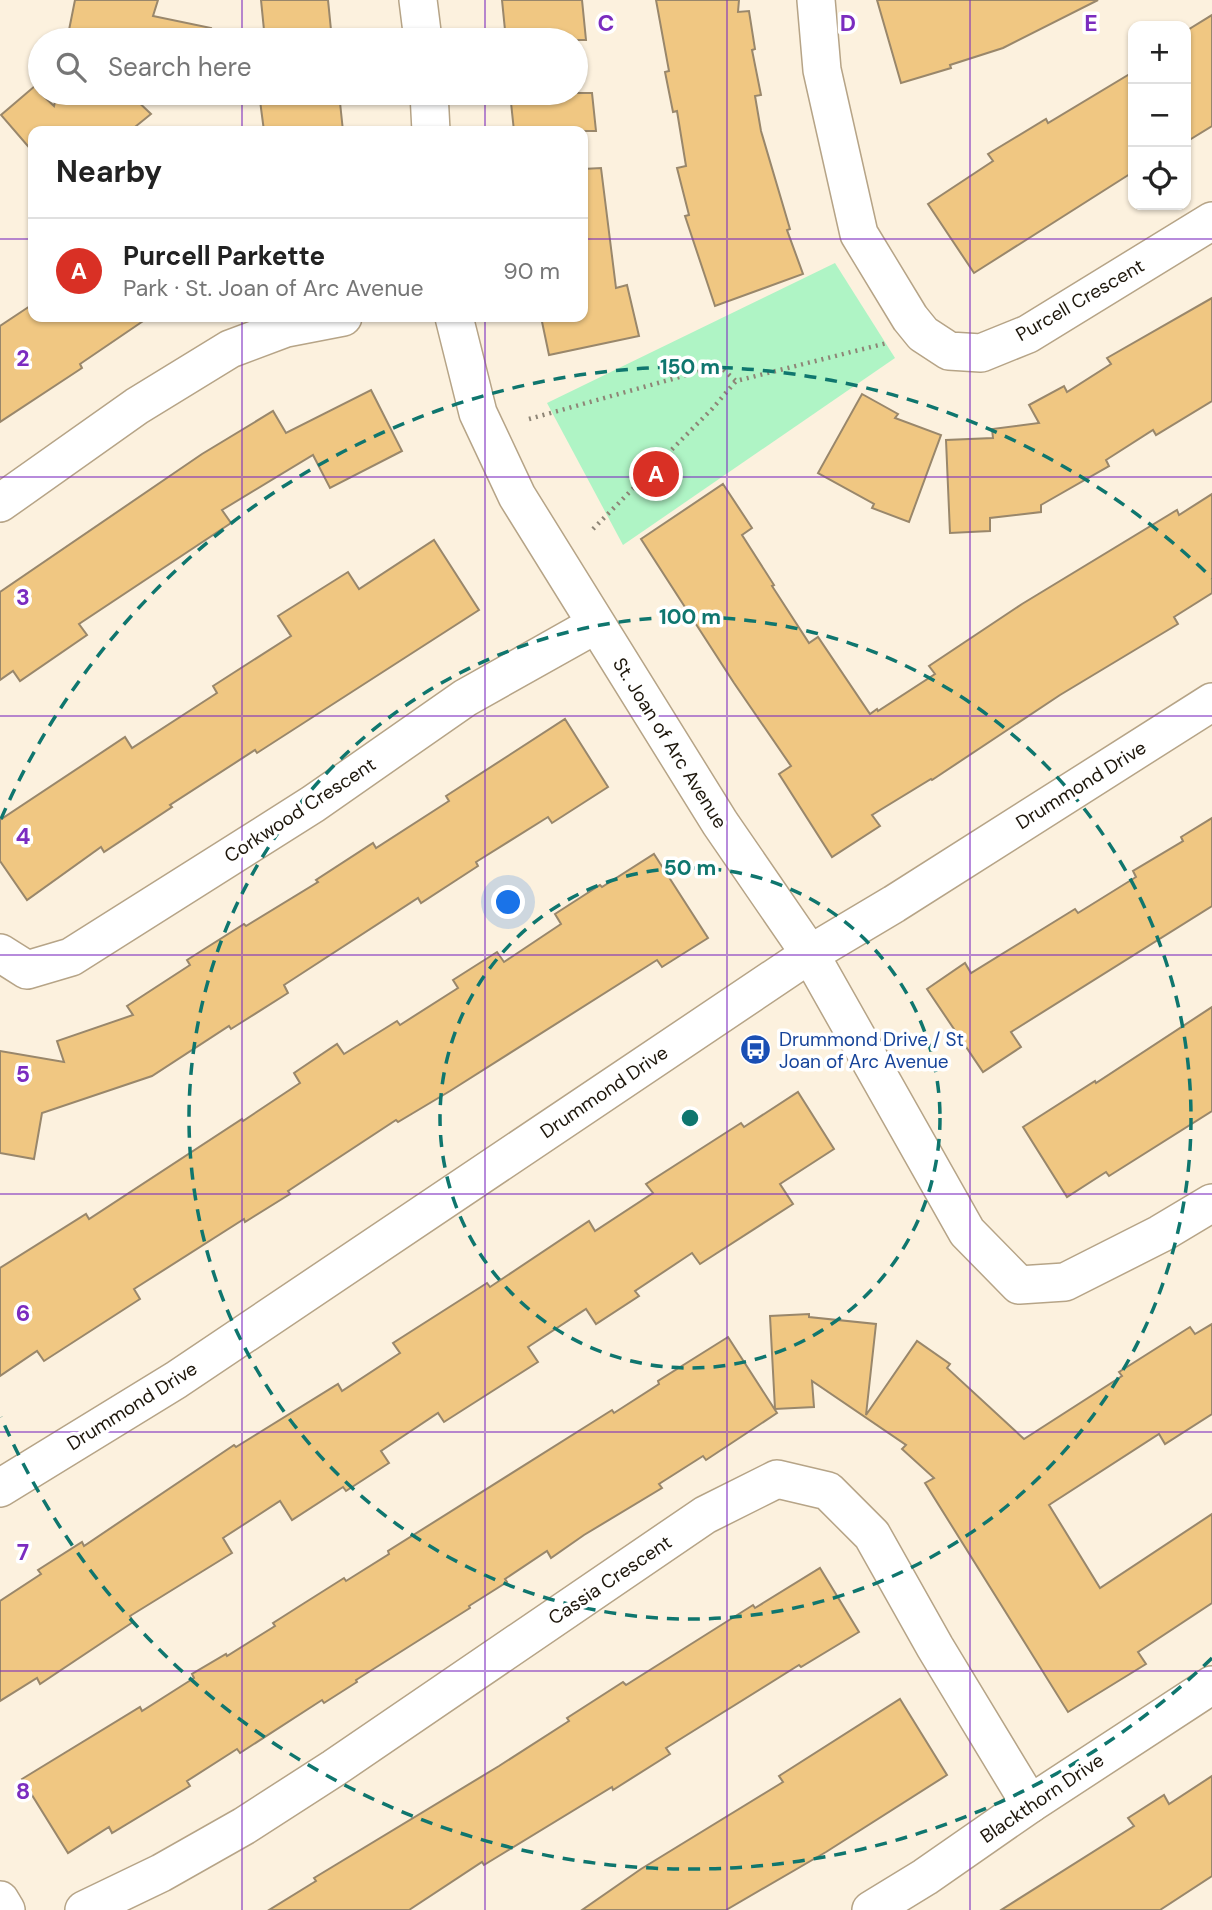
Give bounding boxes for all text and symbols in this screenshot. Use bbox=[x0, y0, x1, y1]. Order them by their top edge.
text: C bbox=[598, 8, 614, 38]
text: D bbox=[840, 8, 856, 38]
text: E bbox=[1084, 8, 1098, 38]
map controls bbox=[1128, 21, 1191, 210]
button: + bbox=[1128, 21, 1191, 84]
search box bbox=[28, 28, 588, 105]
icon: search bbox=[52, 48, 90, 86]
text: Search here bbox=[108, 50, 251, 84]
button: − bbox=[1128, 84, 1191, 147]
button: locate bbox=[1128, 147, 1191, 210]
text: Nearby bbox=[56, 152, 162, 191]
text: Purcell Parkette bbox=[123, 239, 325, 273]
street label: Purcell Crescent bbox=[1011, 253, 1149, 347]
text: A bbox=[71, 256, 87, 286]
text: 90 m bbox=[503, 256, 560, 286]
text: Park · St. Joan of Arc Avenue bbox=[123, 273, 424, 303]
text: 2 bbox=[16, 343, 30, 373]
text: 150 m bbox=[660, 353, 720, 381]
pin: A bbox=[633, 448, 679, 500]
text: 3 bbox=[16, 582, 30, 612]
text: 100 m bbox=[659, 603, 721, 631]
street label: St. Joan of Arc Avenue bbox=[607, 653, 733, 833]
street label: Drummond Drive bbox=[1011, 735, 1151, 835]
street label: Corkwood Crescent bbox=[219, 752, 381, 868]
text: 4 bbox=[16, 821, 31, 851]
text: 50 m bbox=[664, 854, 716, 882]
your location bbox=[491, 885, 525, 919]
place label: Drummond Drive / St Joan of Arc Avenue bbox=[779, 1027, 964, 1074]
bus stop icon: Drummond Drive / St Joan of Arc Avenue bbox=[739, 1033, 773, 1067]
street label: Drummond Drive bbox=[535, 1040, 673, 1144]
text: 5 bbox=[16, 1059, 30, 1089]
centre of rings bbox=[678, 1106, 702, 1130]
text: 6 bbox=[16, 1298, 30, 1328]
street label: Drummond Drive bbox=[62, 1356, 202, 1456]
street label: Cassia Crescent bbox=[543, 1529, 677, 1631]
text: 7 bbox=[17, 1537, 29, 1567]
street label: Blackthorn Drive bbox=[975, 1747, 1109, 1849]
text: 8 bbox=[16, 1776, 30, 1806]

